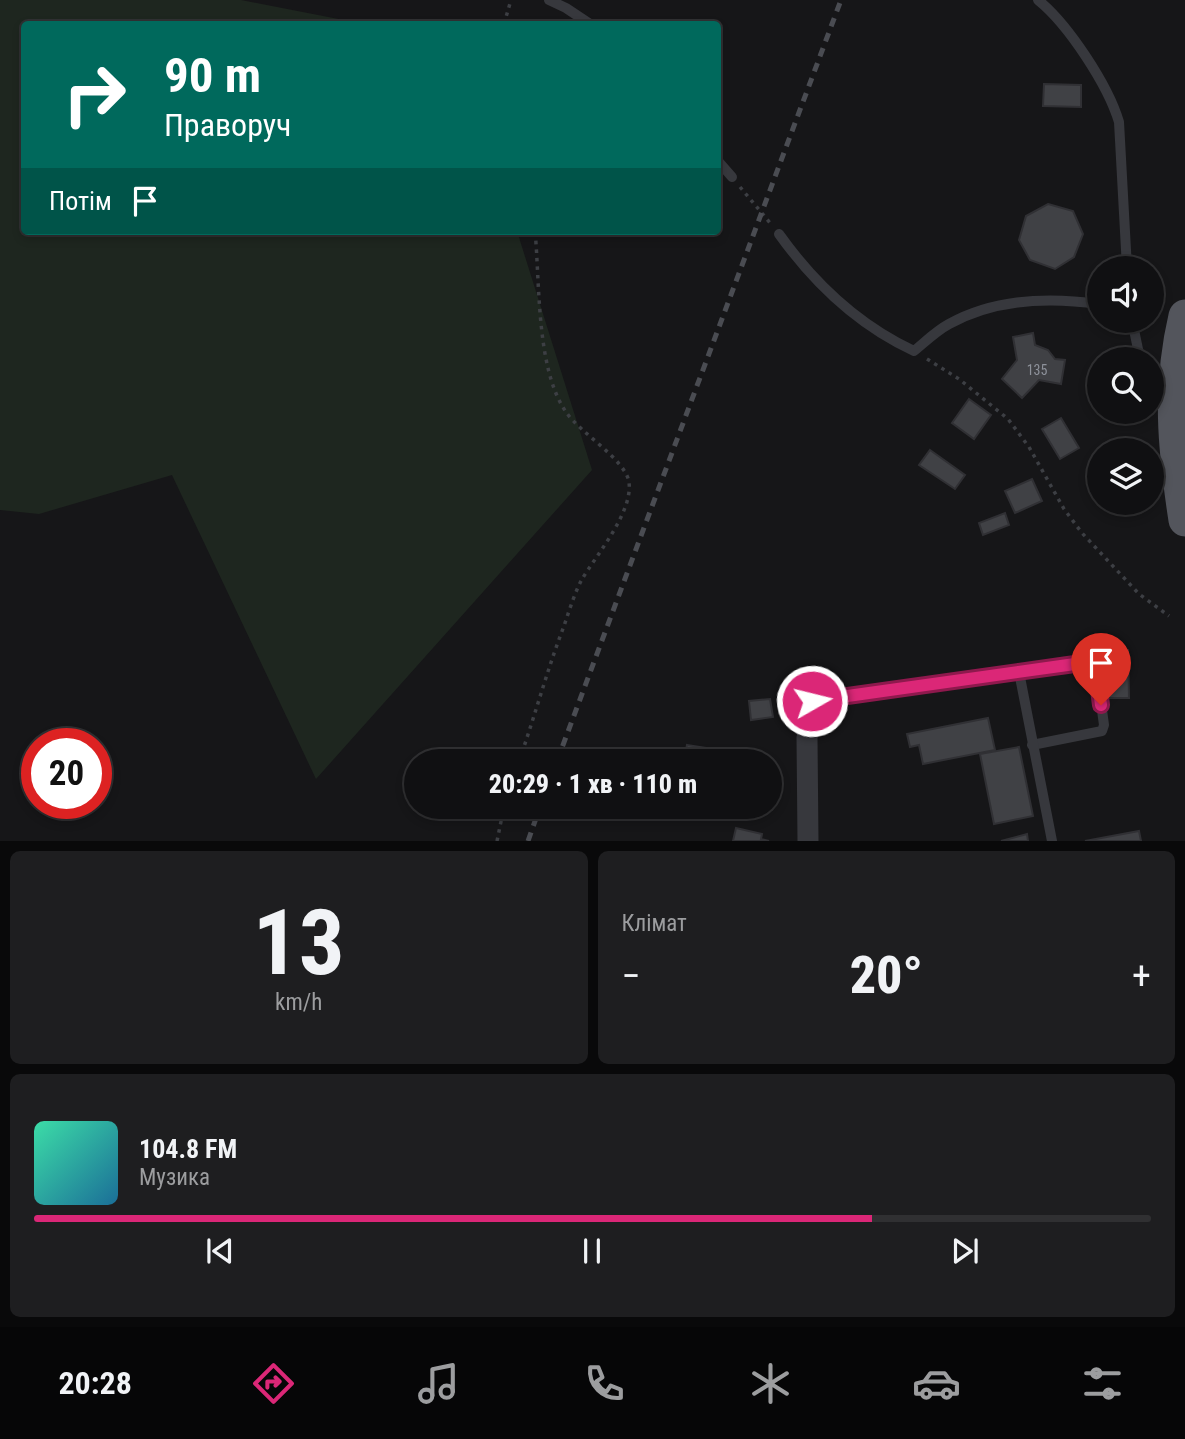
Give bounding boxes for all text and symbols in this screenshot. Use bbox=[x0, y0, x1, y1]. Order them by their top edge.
text: 90 m bbox=[164, 47, 261, 104]
icon: right bbox=[49, 49, 140, 140]
text: Праворуч bbox=[164, 106, 291, 144]
icon: arrive bbox=[126, 182, 164, 220]
text: Потім bbox=[49, 186, 112, 216]
map controls bbox=[1087, 256, 1164, 515]
button: sound bbox=[1087, 256, 1164, 333]
button: search bbox=[1087, 347, 1164, 424]
house number: 135 bbox=[1027, 362, 1047, 378]
button: layers bbox=[1087, 438, 1164, 515]
pin bbox=[1071, 633, 1131, 705]
icon: arrive bbox=[1082, 644, 1120, 682]
position arrow bbox=[775, 664, 849, 738]
speed limit sign: 20 bbox=[21, 728, 112, 819]
text: 20:29 · 1 хв · 110 m bbox=[489, 769, 697, 799]
text: 13 bbox=[253, 890, 345, 996]
text: Клімат bbox=[622, 910, 687, 937]
text: 20° bbox=[850, 945, 923, 1006]
text: − bbox=[622, 954, 641, 998]
text: + bbox=[1132, 954, 1151, 998]
text: km/h bbox=[275, 989, 322, 1016]
text: 104.8 FM bbox=[139, 1134, 237, 1164]
text: Музика bbox=[139, 1164, 210, 1191]
icon: previous bbox=[201, 1232, 239, 1270]
icon: pause bbox=[573, 1232, 611, 1270]
icon: next bbox=[946, 1232, 984, 1270]
icon: directions bbox=[249, 1359, 298, 1408]
icon: music bbox=[414, 1359, 463, 1408]
icon: phone bbox=[580, 1359, 629, 1408]
icon: climate bbox=[746, 1359, 795, 1408]
icon: car bbox=[912, 1359, 961, 1408]
icon: filters bbox=[1078, 1359, 1127, 1408]
text: 20:28 bbox=[58, 1364, 132, 1402]

